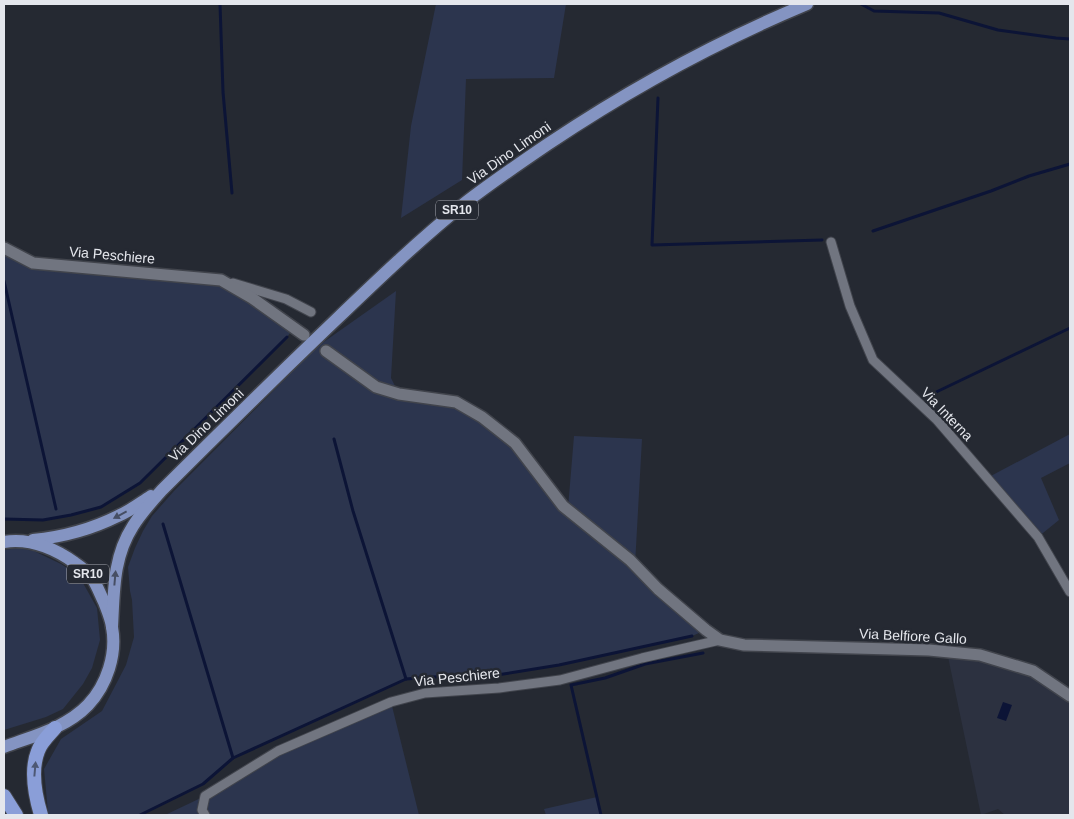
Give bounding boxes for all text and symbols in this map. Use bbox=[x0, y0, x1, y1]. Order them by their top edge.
street label: Via Dino Limoni bbox=[464, 118, 554, 188]
road number: SR10 bbox=[436, 200, 478, 220]
street label: Via Peschiere bbox=[68, 243, 156, 267]
street label: Via Interna bbox=[918, 384, 976, 444]
street label: Via Dino Limoni bbox=[165, 385, 247, 465]
one-way arrow bbox=[113, 511, 127, 519]
road number: SR10 bbox=[67, 564, 109, 584]
one-way arrow bbox=[111, 570, 119, 586]
street label: Via Belfiore Gallo bbox=[859, 625, 968, 647]
street label: Via Peschiere bbox=[413, 665, 501, 689]
one-way arrow bbox=[31, 761, 39, 777]

